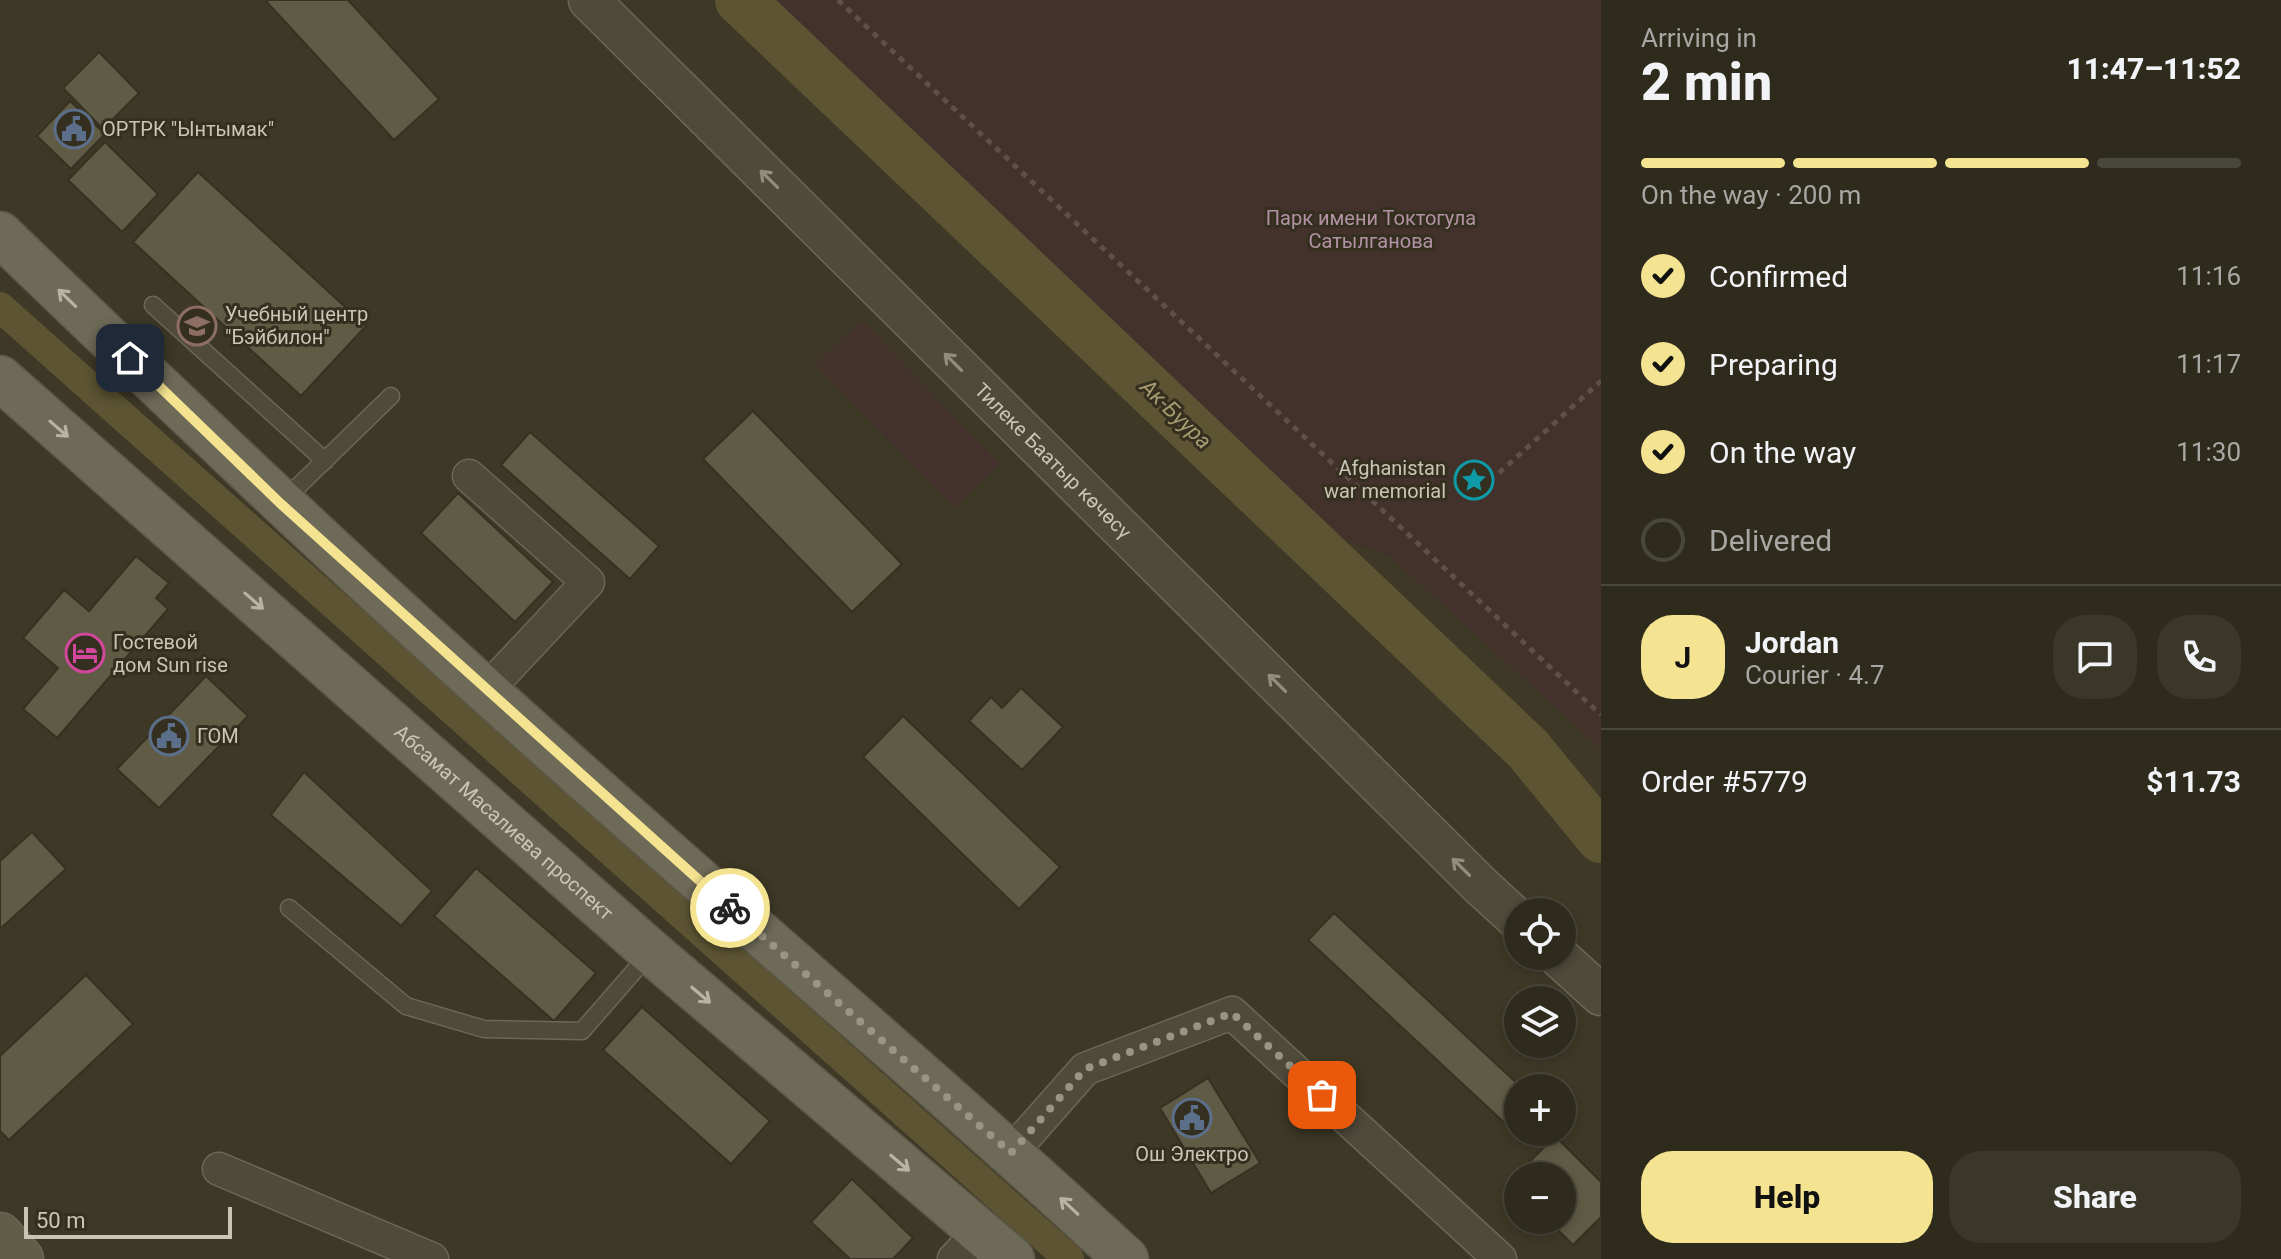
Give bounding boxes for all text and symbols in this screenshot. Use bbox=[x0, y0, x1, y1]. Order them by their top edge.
text: Arriving in bbox=[1641, 23, 1757, 53]
text: 11:47–11:52 bbox=[2066, 51, 2241, 86]
text: 2 min bbox=[1641, 52, 1772, 113]
public building icon: ОРТРК "Ынтымак" bbox=[53, 108, 95, 150]
place label: ОРТРК "Ынтымак" bbox=[102, 117, 274, 141]
one-way arrow bbox=[760, 170, 779, 189]
text: On the way · 200 m bbox=[1641, 180, 1861, 210]
park label: Парк имени Токтогула Сатылганова bbox=[1266, 206, 1476, 253]
icon: check bbox=[1641, 254, 1685, 298]
text: Confirmed bbox=[1709, 259, 1848, 294]
text: 11:16 bbox=[2176, 261, 2241, 291]
one-way arrow bbox=[58, 289, 77, 308]
place label: Учебный центр "Бэйбилон" bbox=[225, 302, 368, 349]
school or university icon: Учебный центр "Бэйбилон" bbox=[176, 305, 218, 347]
pin bbox=[96, 324, 164, 392]
icon: home bbox=[108, 336, 152, 380]
icon: check bbox=[1641, 342, 1685, 386]
text: Preparing bbox=[1709, 347, 1838, 382]
text: 11:17 bbox=[2176, 349, 2241, 379]
one-way arrow bbox=[944, 353, 963, 372]
water label: Ак-Буура bbox=[1135, 373, 1217, 454]
street label: Тилеке Баатыр көчөсү bbox=[970, 378, 1136, 544]
one-way arrow bbox=[48, 420, 68, 438]
icon: check bbox=[1641, 430, 1685, 474]
text: On the way bbox=[1709, 435, 1856, 470]
text: 11:30 bbox=[2176, 437, 2241, 467]
place label: Afghanistan war memorial bbox=[1324, 456, 1446, 503]
place icon: Afghanistan war memorial bbox=[1453, 459, 1495, 501]
text: Delivered bbox=[1709, 523, 1832, 558]
one-way arrow bbox=[243, 592, 263, 610]
button: chat bbox=[2053, 615, 2137, 699]
button: phone bbox=[2157, 615, 2241, 699]
text: Jordan bbox=[1745, 625, 1839, 660]
place label: Гостевой дом Sun rise bbox=[113, 630, 228, 677]
hotel icon: Гостевой дом Sun rise bbox=[64, 632, 106, 674]
text: J bbox=[1675, 640, 1691, 675]
text: Courier · 4.7 bbox=[1745, 660, 1885, 690]
one-way arrow bbox=[1267, 674, 1287, 694]
public building icon: ГОМ bbox=[148, 715, 190, 757]
street label: Абсамат Масалиева проспект bbox=[390, 720, 619, 925]
place label: ГОМ bbox=[197, 724, 239, 748]
text: Order #5779 bbox=[1641, 764, 1808, 799]
text: $11.73 bbox=[2146, 764, 2241, 799]
one-way arrow bbox=[1452, 858, 1471, 877]
courier bbox=[690, 868, 770, 948]
icon: bike bbox=[708, 886, 752, 930]
map controls bbox=[1504, 898, 1576, 1234]
button: locate bbox=[1504, 898, 1576, 970]
one-way arrow bbox=[691, 986, 711, 1004]
button: layers bbox=[1504, 986, 1576, 1058]
pin bbox=[1288, 1061, 1356, 1129]
icon: bag bbox=[1300, 1073, 1344, 1117]
button: + bbox=[1504, 1074, 1576, 1146]
public building icon: Ош Электро bbox=[1171, 1097, 1213, 1139]
place label: Ош Электро bbox=[1135, 1142, 1249, 1166]
button: Help bbox=[1641, 1151, 1933, 1243]
button: Share bbox=[1949, 1151, 2241, 1243]
one-way arrow bbox=[889, 1154, 909, 1172]
button: − bbox=[1504, 1162, 1576, 1234]
one-way arrow bbox=[1059, 1198, 1079, 1216]
scale bar bbox=[24, 1203, 232, 1239]
text: 50 m bbox=[36, 1208, 85, 1233]

